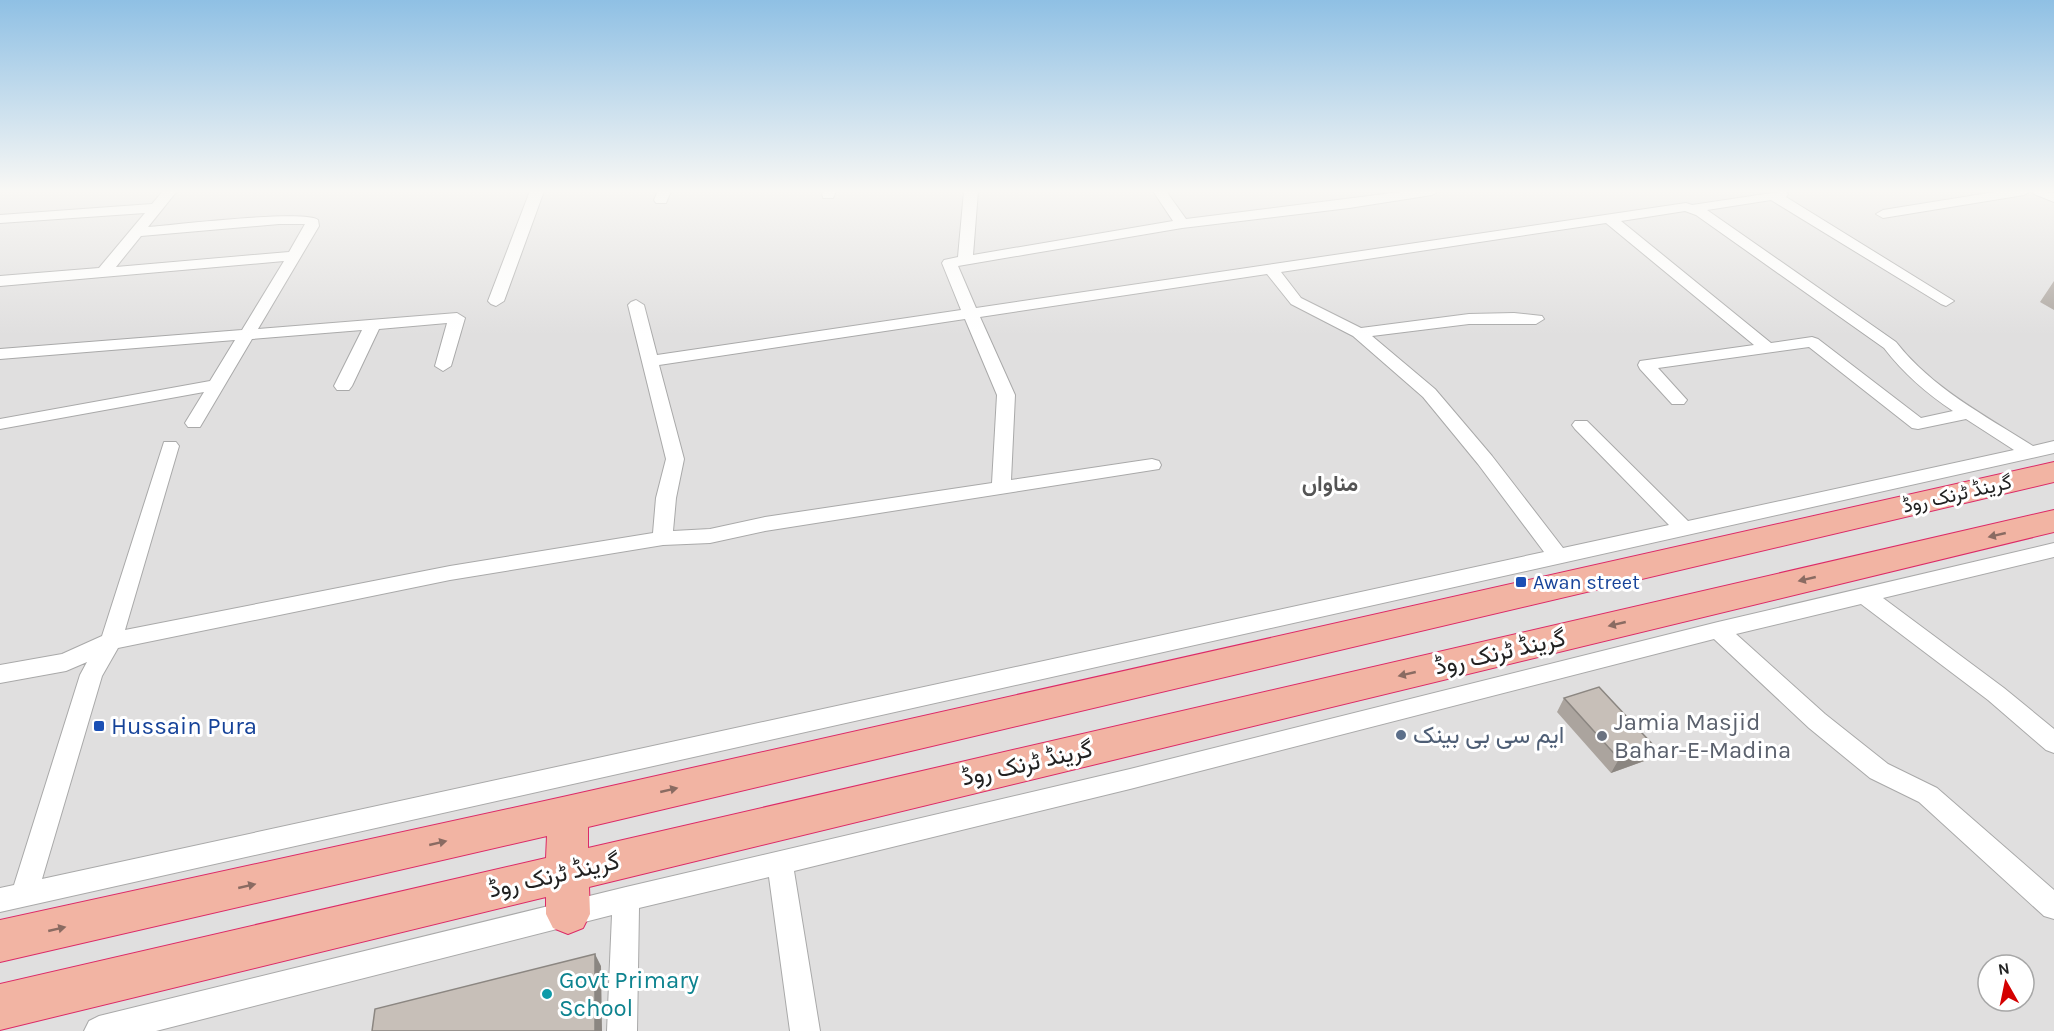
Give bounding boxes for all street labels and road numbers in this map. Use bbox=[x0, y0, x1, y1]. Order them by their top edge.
street label: گرینڈ ٹرنک روڈ bbox=[1900, 470, 2014, 519]
street label: گرینڈ ٹرنک روڈ bbox=[1432, 623, 1569, 682]
street label: گرینڈ ٹرنک روڈ bbox=[959, 734, 1096, 793]
street label: گرینڈ ٹرنک روڈ bbox=[486, 846, 623, 905]

